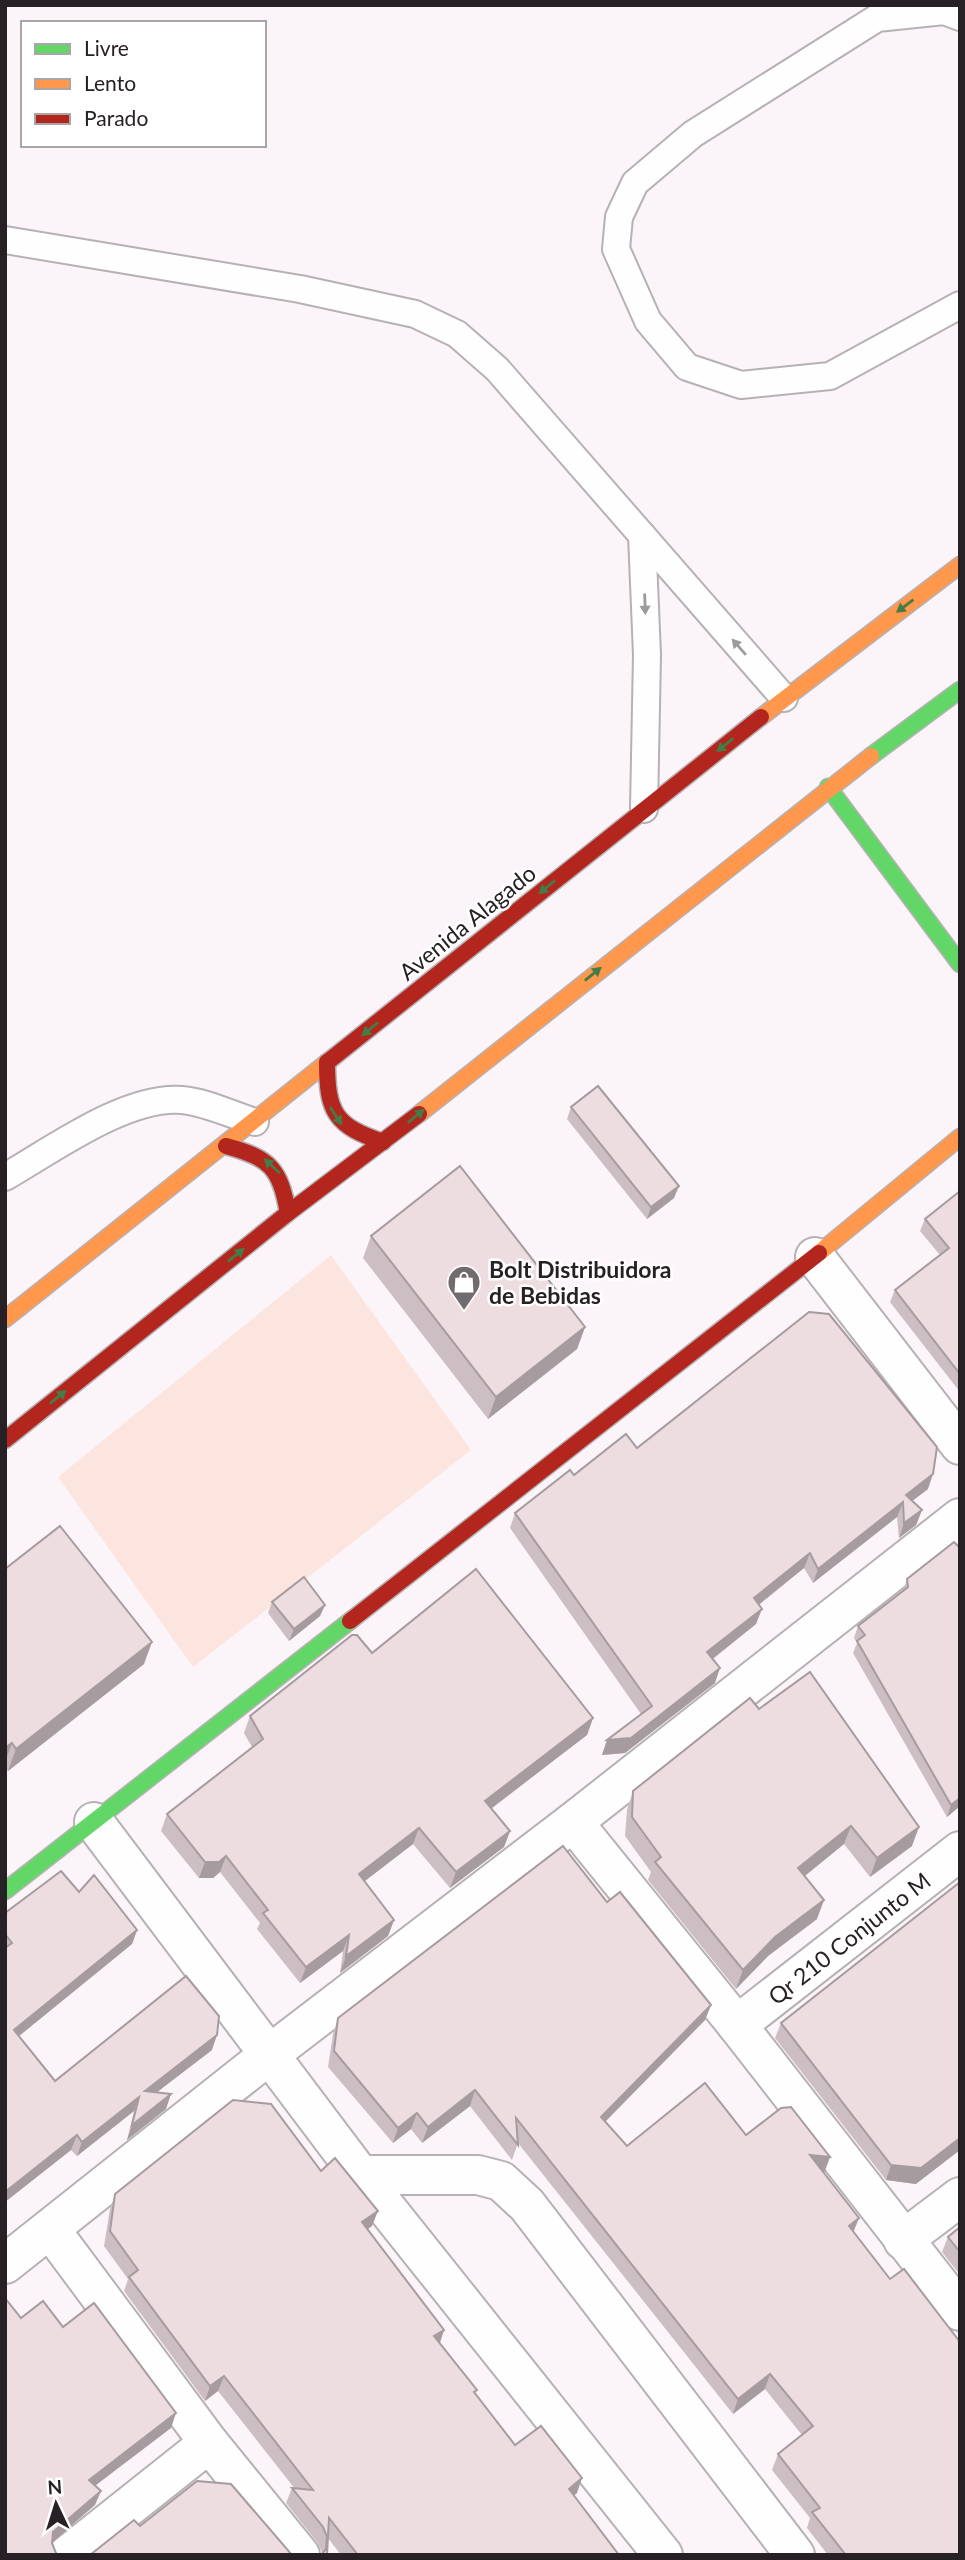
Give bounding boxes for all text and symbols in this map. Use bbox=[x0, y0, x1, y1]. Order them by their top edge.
legend bbox=[21, 21, 266, 147]
text: Livre bbox=[84, 35, 129, 60]
text: Lento bbox=[84, 70, 136, 95]
text: Parado bbox=[84, 105, 148, 130]
one-way arrow bbox=[639, 593, 650, 615]
one-way arrow bbox=[896, 599, 915, 613]
one-way arrow bbox=[731, 638, 747, 656]
one-way arrow bbox=[717, 737, 734, 752]
street label: Avenida Alagado bbox=[393, 858, 541, 986]
one-way arrow bbox=[539, 879, 557, 894]
one-way arrow bbox=[585, 967, 602, 982]
one-way arrow bbox=[361, 1021, 379, 1036]
one-way arrow bbox=[329, 1107, 343, 1125]
one-way arrow bbox=[407, 1109, 424, 1124]
one-way arrow bbox=[263, 1158, 280, 1174]
one-way arrow bbox=[226, 1247, 244, 1262]
place label: Bolt Distribuidora de Bebidas bbox=[489, 1255, 672, 1309]
shop icon: Bolt Distribuidora de Bebidas bbox=[445, 1263, 483, 1312]
one-way arrow bbox=[49, 1390, 67, 1405]
street label: Qr 210 Conjunto M bbox=[762, 1866, 936, 2010]
north arrow bbox=[21, 2469, 91, 2539]
text: N bbox=[47, 2475, 63, 2499]

